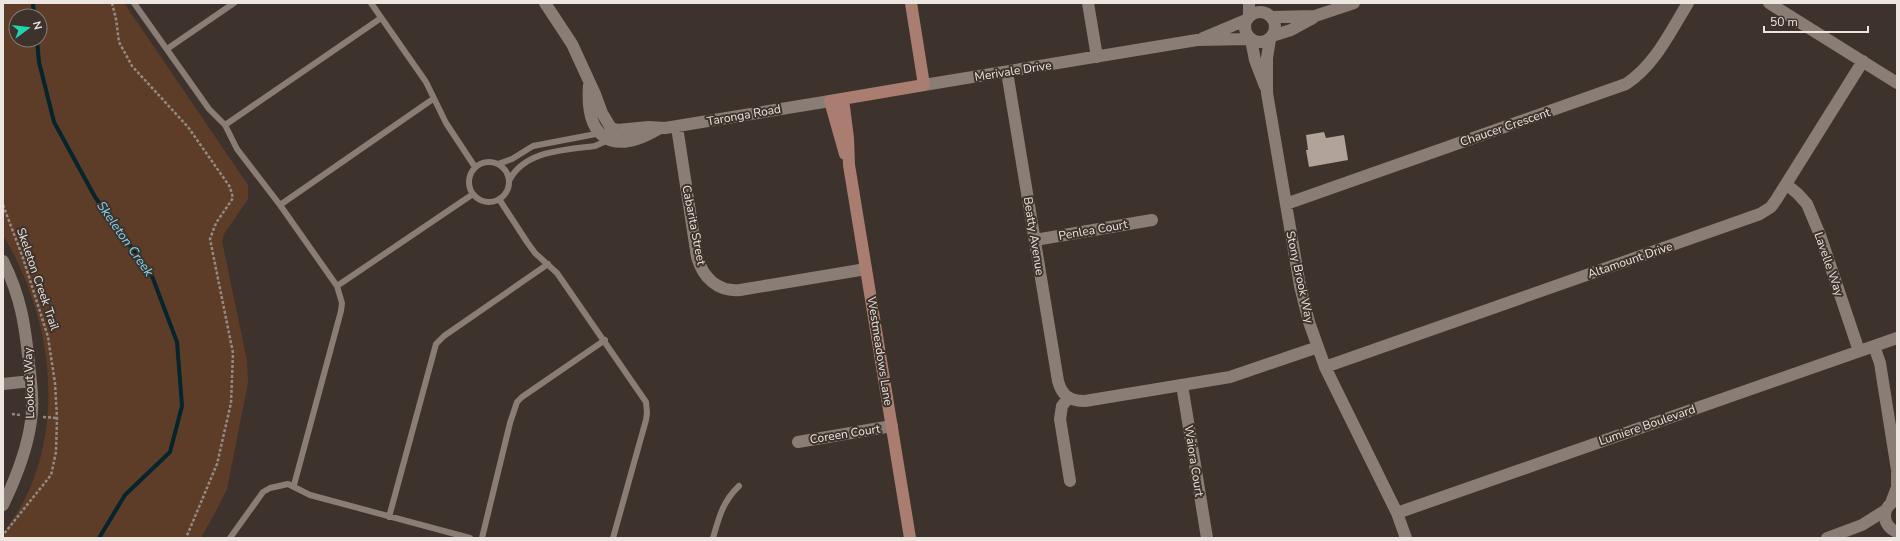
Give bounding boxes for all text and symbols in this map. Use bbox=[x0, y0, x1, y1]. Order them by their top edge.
north arrow bbox=[8, 8, 48, 48]
scale bar bbox=[1764, 8, 1868, 34]
text: 50 m bbox=[1770, 14, 1798, 30]
text: N bbox=[29, 20, 45, 31]
street label: Merivale Drive bbox=[973, 57, 1053, 85]
street label: Taronga Road bbox=[706, 101, 782, 129]
street label: Chaucer Crescent bbox=[1458, 104, 1553, 150]
street label: Cabarita Street bbox=[678, 184, 710, 267]
street label: Beatty Avenue bbox=[1020, 196, 1048, 276]
water label: Skeleton Creek bbox=[92, 198, 158, 281]
street label: Penlea Court bbox=[1057, 216, 1130, 244]
street label: Skeleton Creek Trail bbox=[13, 226, 63, 333]
street label: Stony Brook Way bbox=[1282, 229, 1318, 325]
street label: Lavelle Way bbox=[1811, 230, 1848, 299]
street label: Altamount Drive bbox=[1585, 238, 1675, 282]
street label: Westmeadows Lane bbox=[863, 295, 897, 407]
street label: Lookout Way bbox=[20, 346, 38, 419]
street label: Lumiere Boulevard bbox=[1597, 401, 1697, 449]
street label: Coreen Court bbox=[809, 420, 882, 447]
street label: Waiora Court bbox=[1180, 424, 1208, 499]

